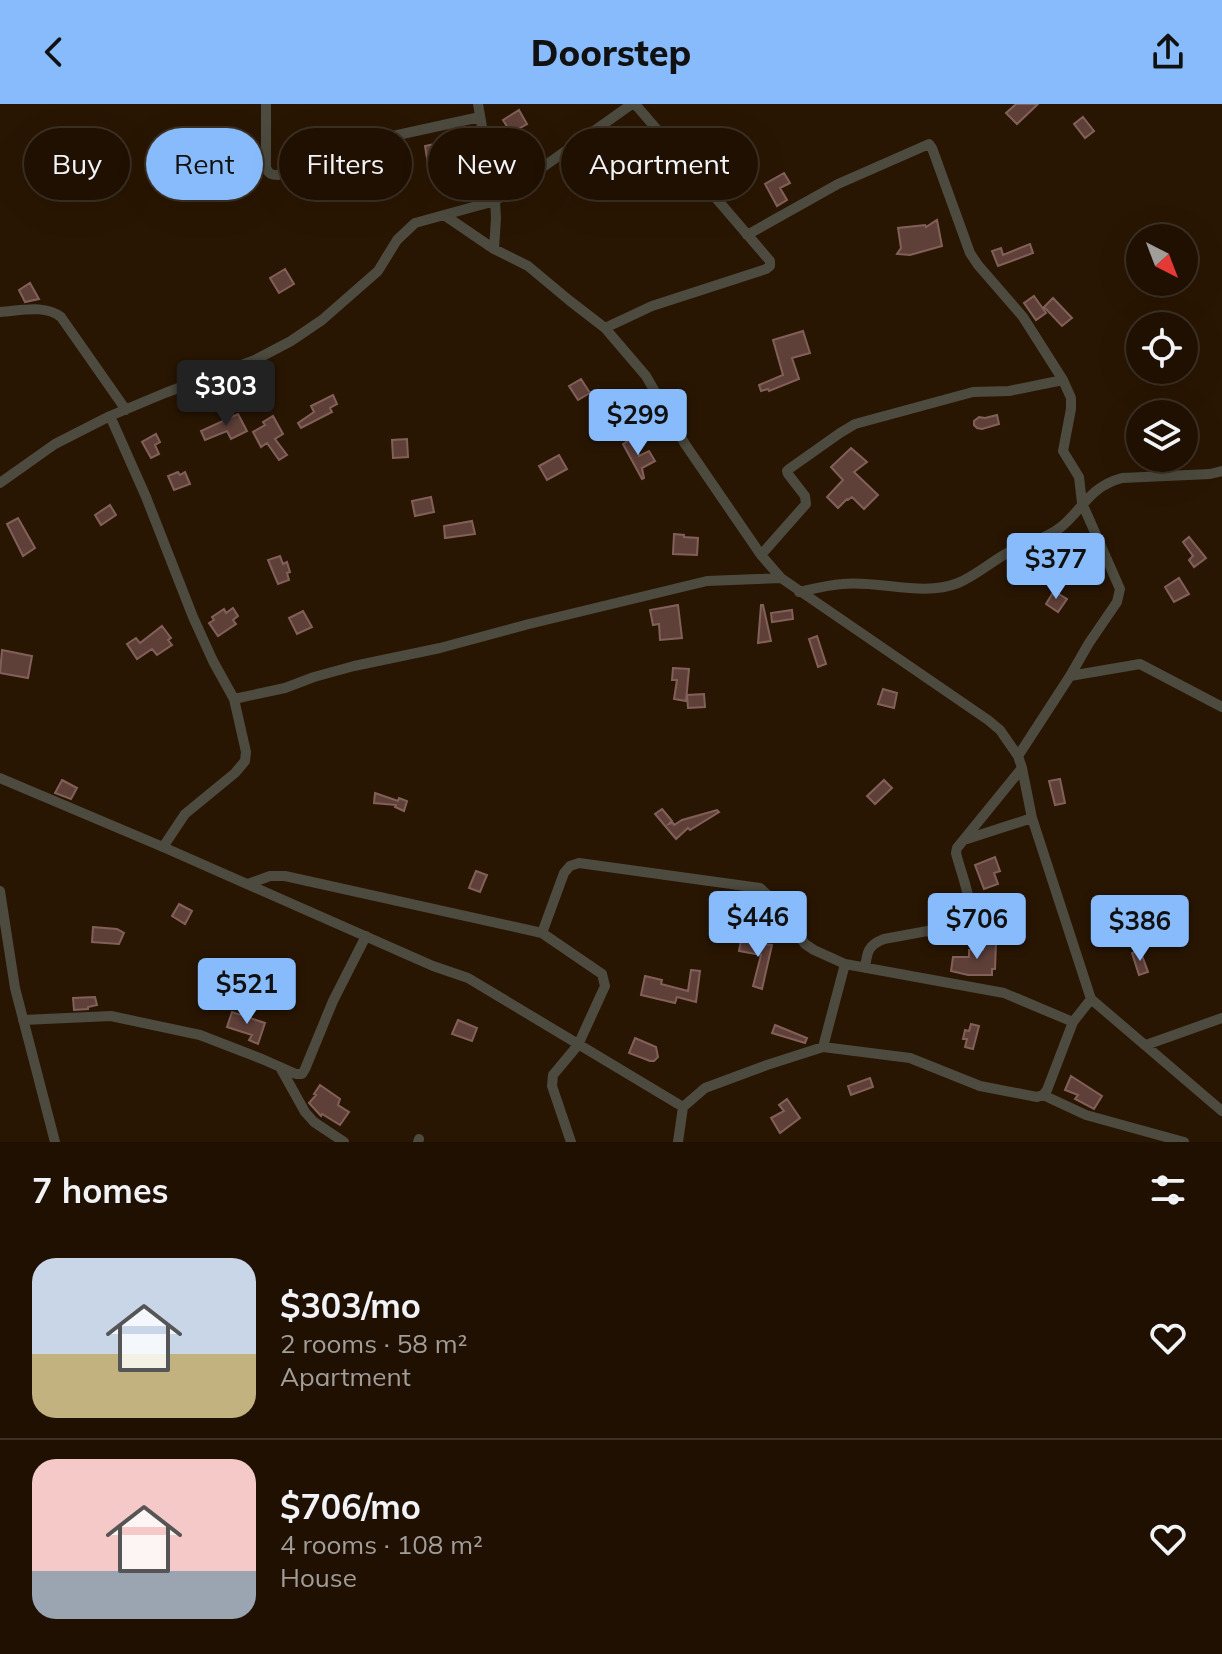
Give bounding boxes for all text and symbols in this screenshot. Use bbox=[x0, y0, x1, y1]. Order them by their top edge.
icon: back bbox=[32, 30, 76, 74]
text: Doorstep bbox=[531, 30, 691, 75]
icon: share bbox=[1146, 30, 1190, 74]
chip: Buy bbox=[24, 128, 130, 200]
chip: Rent bbox=[146, 128, 263, 200]
chip: Filters bbox=[279, 128, 412, 200]
chip: New bbox=[428, 128, 545, 200]
chip: Apartment bbox=[561, 128, 758, 200]
north arrow bbox=[1126, 224, 1198, 296]
map controls bbox=[1126, 224, 1198, 472]
button: locate bbox=[1126, 312, 1198, 384]
pin: $303 bbox=[179, 360, 273, 428]
text: $303 bbox=[195, 369, 257, 402]
pin: $299 bbox=[591, 389, 685, 457]
text: $299 bbox=[607, 398, 669, 431]
button: layers bbox=[1126, 400, 1198, 472]
pin: $377 bbox=[1009, 533, 1103, 601]
text: $377 bbox=[1025, 542, 1087, 575]
pin: $446 bbox=[711, 891, 805, 959]
pin: $706 bbox=[930, 893, 1024, 961]
pin: $386 bbox=[1093, 895, 1187, 963]
text: $446 bbox=[727, 900, 789, 933]
text: $706 bbox=[946, 902, 1008, 935]
text: $386 bbox=[1109, 904, 1171, 937]
pin: $521 bbox=[200, 958, 294, 1026]
text: $521 bbox=[216, 967, 278, 1000]
icon: filters bbox=[1146, 1168, 1190, 1212]
text: 7 homes bbox=[32, 1169, 169, 1212]
text: $303/mo bbox=[280, 1284, 421, 1327]
icon: home bbox=[96, 1290, 192, 1386]
icon: heart bbox=[1146, 1316, 1190, 1360]
text: 2 rooms · 58 m² bbox=[280, 1327, 467, 1360]
text: Apartment bbox=[280, 1360, 411, 1393]
text: $706/mo bbox=[280, 1485, 421, 1528]
icon: home bbox=[96, 1491, 192, 1587]
icon: heart bbox=[1146, 1517, 1190, 1561]
text: 4 rooms · 108 m² bbox=[280, 1528, 483, 1561]
text: House bbox=[280, 1561, 357, 1594]

